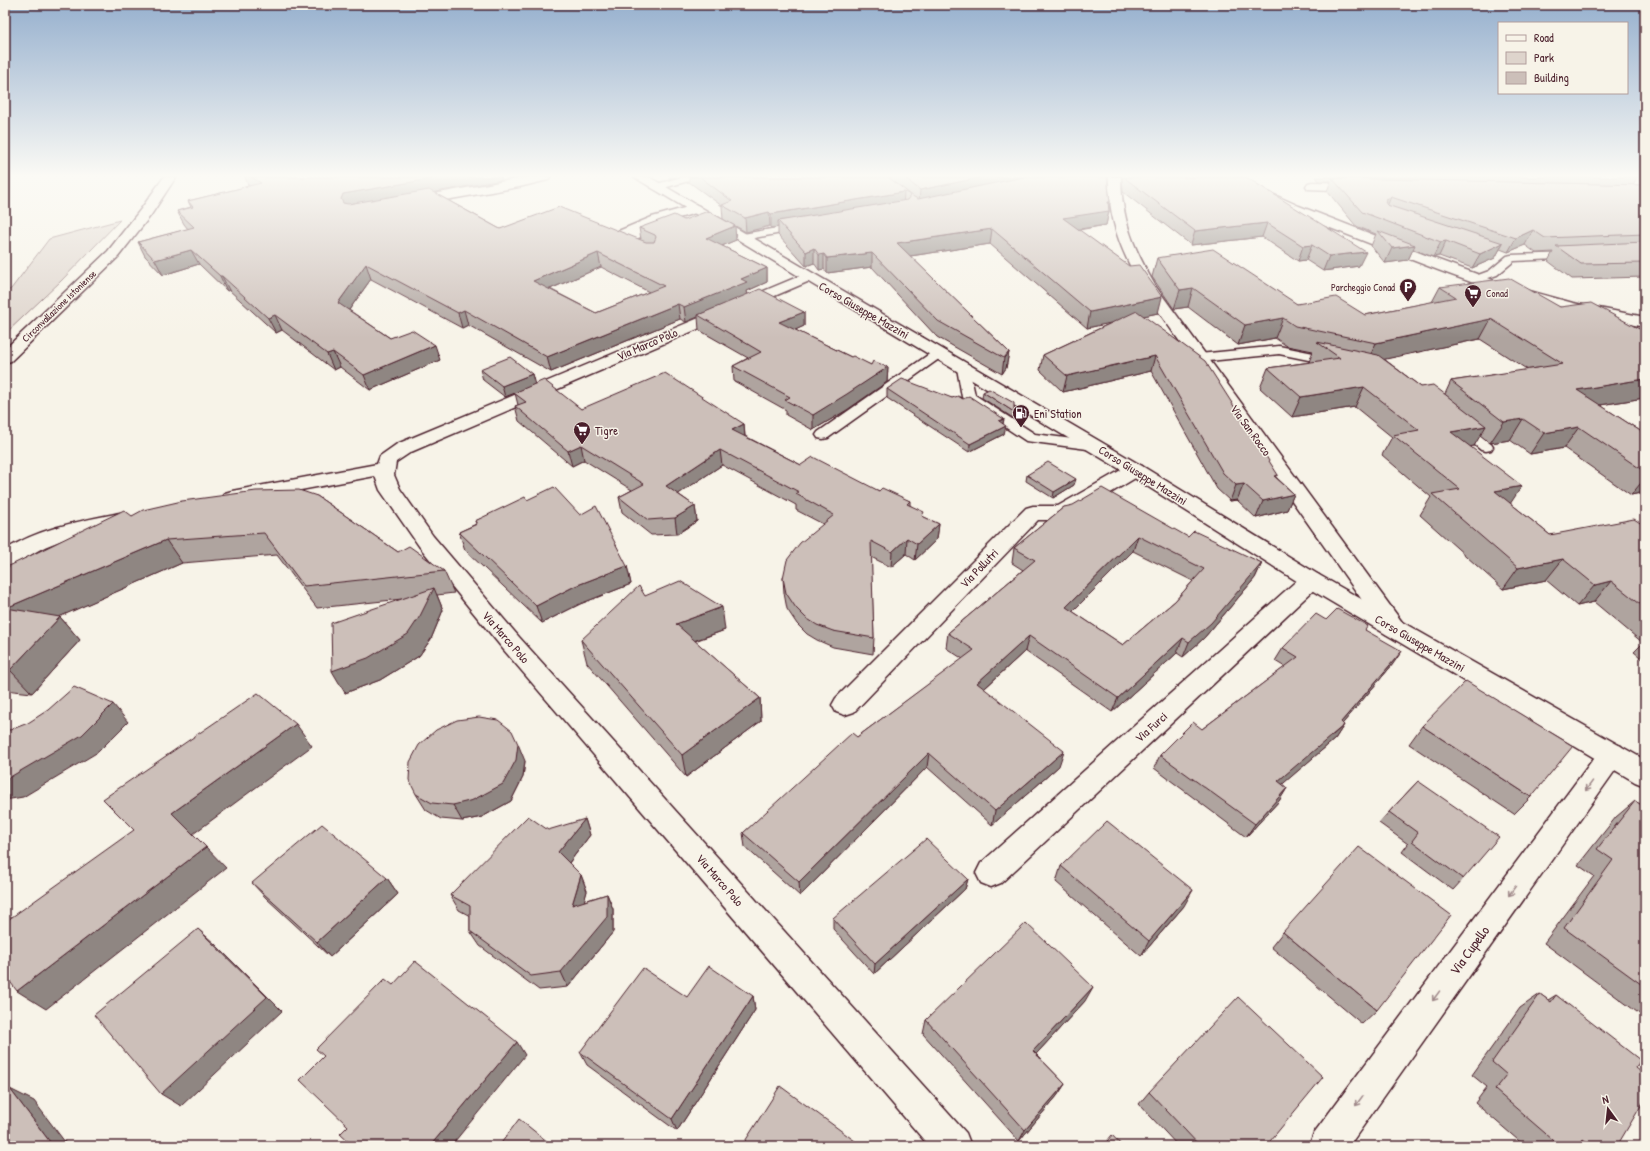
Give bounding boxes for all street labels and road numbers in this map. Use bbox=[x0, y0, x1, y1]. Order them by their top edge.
street label: Circonvallazione Istoniense bbox=[19, 267, 99, 345]
street label: Corso Giuseppe Mazzini bbox=[816, 277, 912, 343]
street label: Via Marco Polo bbox=[614, 324, 680, 364]
street label: Via San Rocco bbox=[1227, 401, 1276, 459]
street label: Corso Giuseppe Mazzini bbox=[1095, 441, 1191, 509]
street label: Via Pollutri bbox=[956, 544, 1002, 592]
street label: Via Marco Polo bbox=[479, 607, 534, 667]
street label: Corso Giuseppe Mazzini bbox=[1372, 610, 1468, 676]
street label: Via Furci bbox=[1131, 708, 1171, 746]
street label: Via Marco Polo bbox=[693, 850, 748, 910]
street label: Via Cupello bbox=[1445, 921, 1494, 979]

